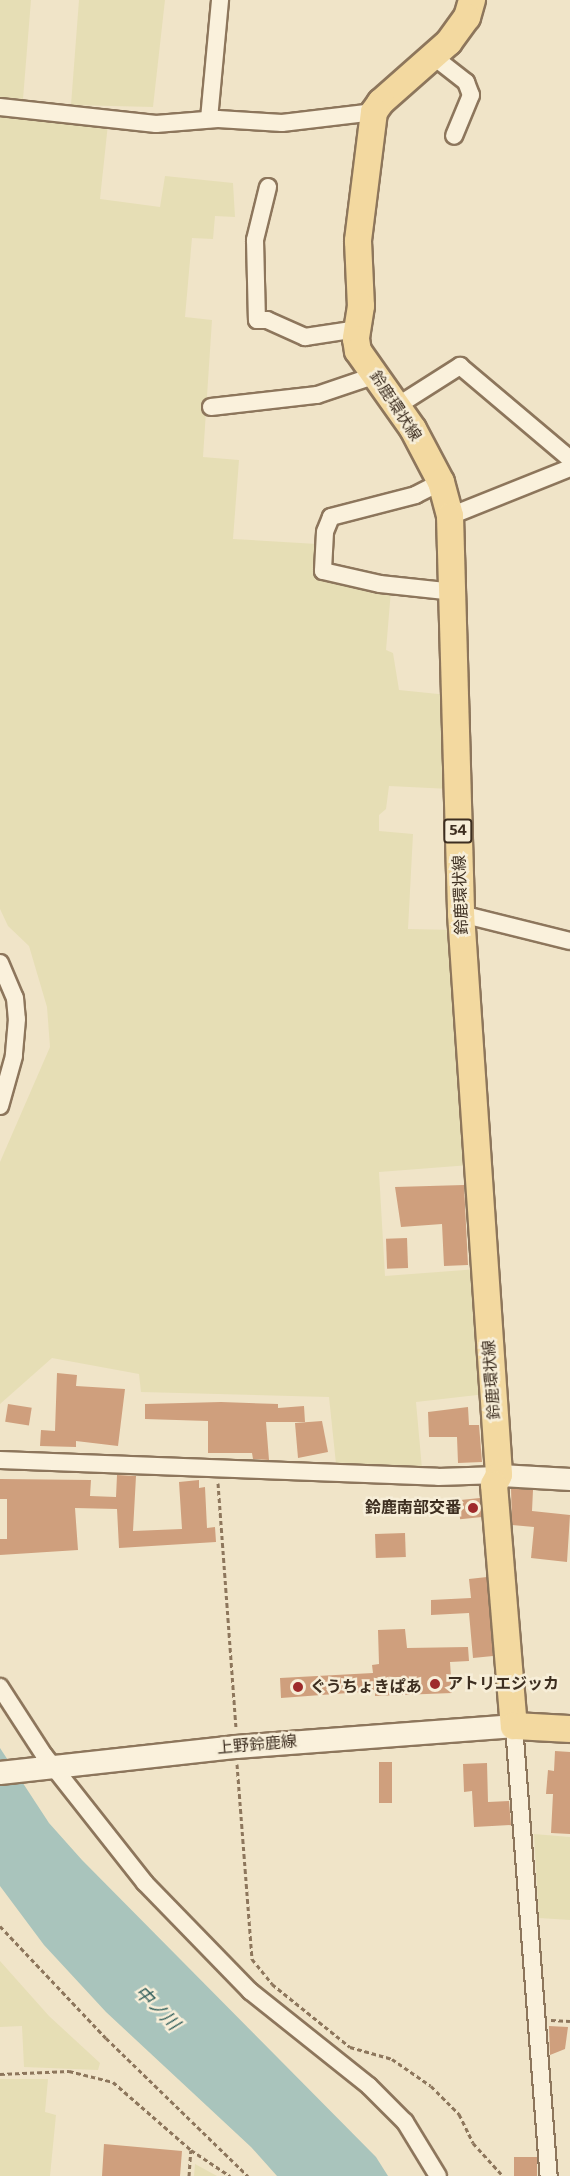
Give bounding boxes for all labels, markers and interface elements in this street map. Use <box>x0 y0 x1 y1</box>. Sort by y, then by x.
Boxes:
street label: 鈴鹿環状線 <box>365 367 425 445</box>
road number: 54 <box>443 819 473 843</box>
street label: 鈴鹿環状線 <box>450 855 472 935</box>
street label: 鈴鹿環状線 <box>480 1339 504 1421</box>
place label: 鈴鹿南部交番 <box>365 1498 461 1518</box>
marker: 鈴鹿南部交番 <box>466 1501 480 1515</box>
place label: アトリエジッカ <box>447 1674 559 1694</box>
place label: ぐうちょきぱあ <box>310 1677 422 1697</box>
marker: アトリエジッカ <box>428 1677 442 1691</box>
marker: ぐうちょきぱあ <box>291 1680 305 1694</box>
street label: 上野鈴鹿線 <box>216 1732 298 1758</box>
water label: 中ノ川 <box>130 1981 184 2035</box>

